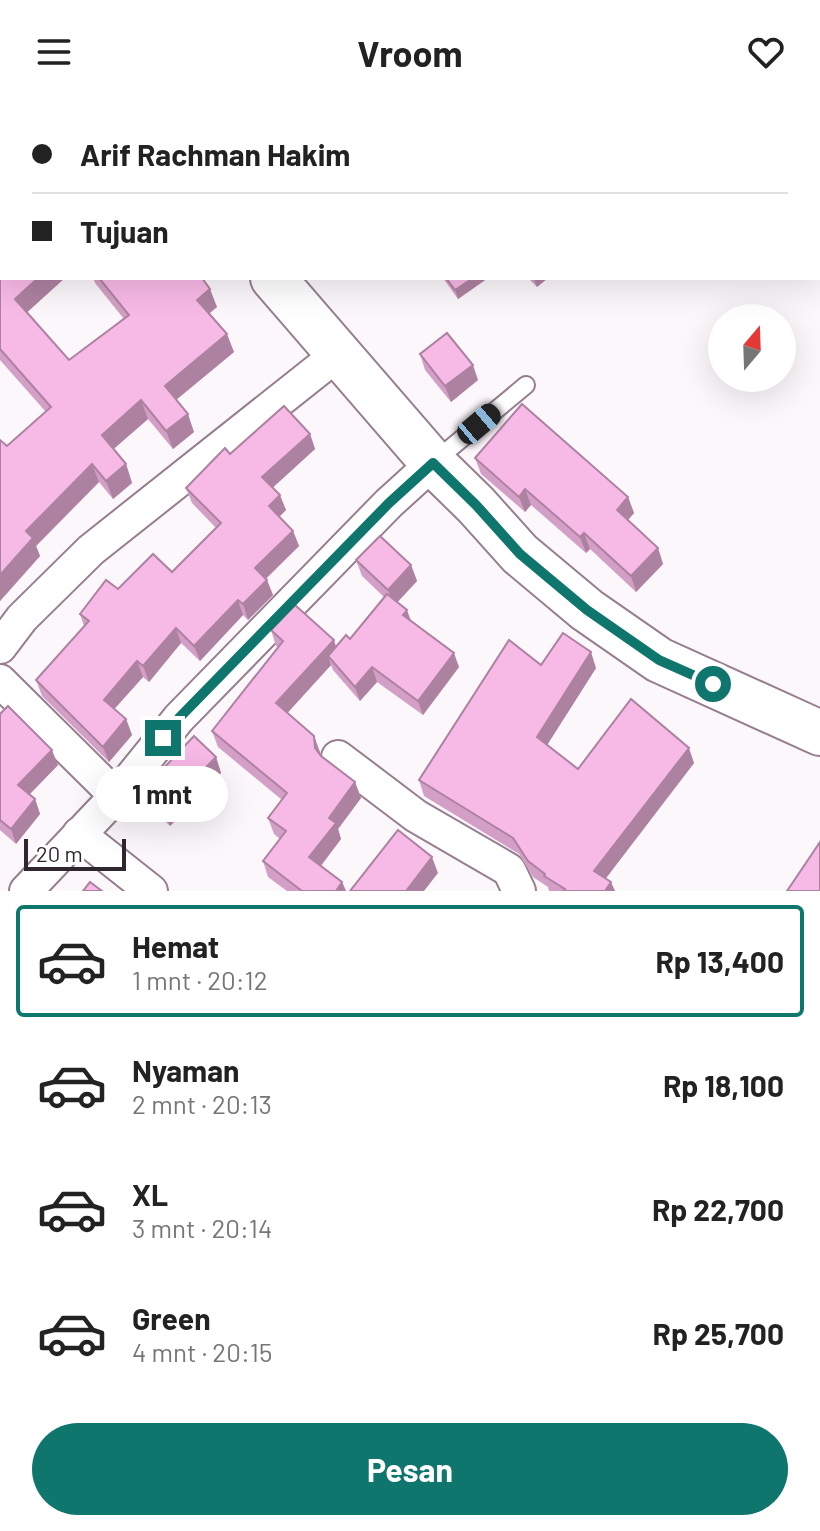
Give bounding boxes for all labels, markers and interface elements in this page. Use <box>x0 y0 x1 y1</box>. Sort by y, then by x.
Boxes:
icon: menu <box>32 30 76 74</box>
icon: heart <box>744 30 788 74</box>
text: Vroom <box>357 31 463 74</box>
text: Arif Rachman Hakim <box>80 136 350 172</box>
text: Tujuan <box>80 213 169 249</box>
north arrow <box>708 304 796 392</box>
map controls <box>708 304 796 392</box>
car <box>453 399 505 449</box>
route start <box>695 666 731 702</box>
route end <box>145 720 181 756</box>
callout: 1 mnt <box>97 766 229 822</box>
text: 1 mnt <box>132 778 192 809</box>
scale bar <box>24 835 126 871</box>
text: 20 m <box>36 840 83 866</box>
icon: car <box>36 925 108 997</box>
text: Hemat <box>132 928 219 964</box>
text: Rp 13,400 <box>655 943 784 979</box>
text: 1 mnt · 20:12 <box>132 964 268 995</box>
icon: car <box>36 1049 108 1121</box>
text: Nyaman <box>132 1052 239 1088</box>
text: Rp 18,100 <box>663 1067 784 1103</box>
text: 2 mnt · 20:13 <box>132 1088 272 1119</box>
icon: car <box>36 1173 108 1245</box>
text: XL <box>132 1176 168 1212</box>
text: Rp 22,700 <box>652 1191 784 1227</box>
text: 3 mnt · 20:14 <box>132 1212 272 1243</box>
icon: car <box>36 1297 108 1369</box>
text: Green <box>132 1300 211 1336</box>
text: Rp 25,700 <box>653 1315 784 1351</box>
text: 4 mnt · 20:15 <box>132 1336 272 1367</box>
button: Pesan <box>32 1423 788 1515</box>

